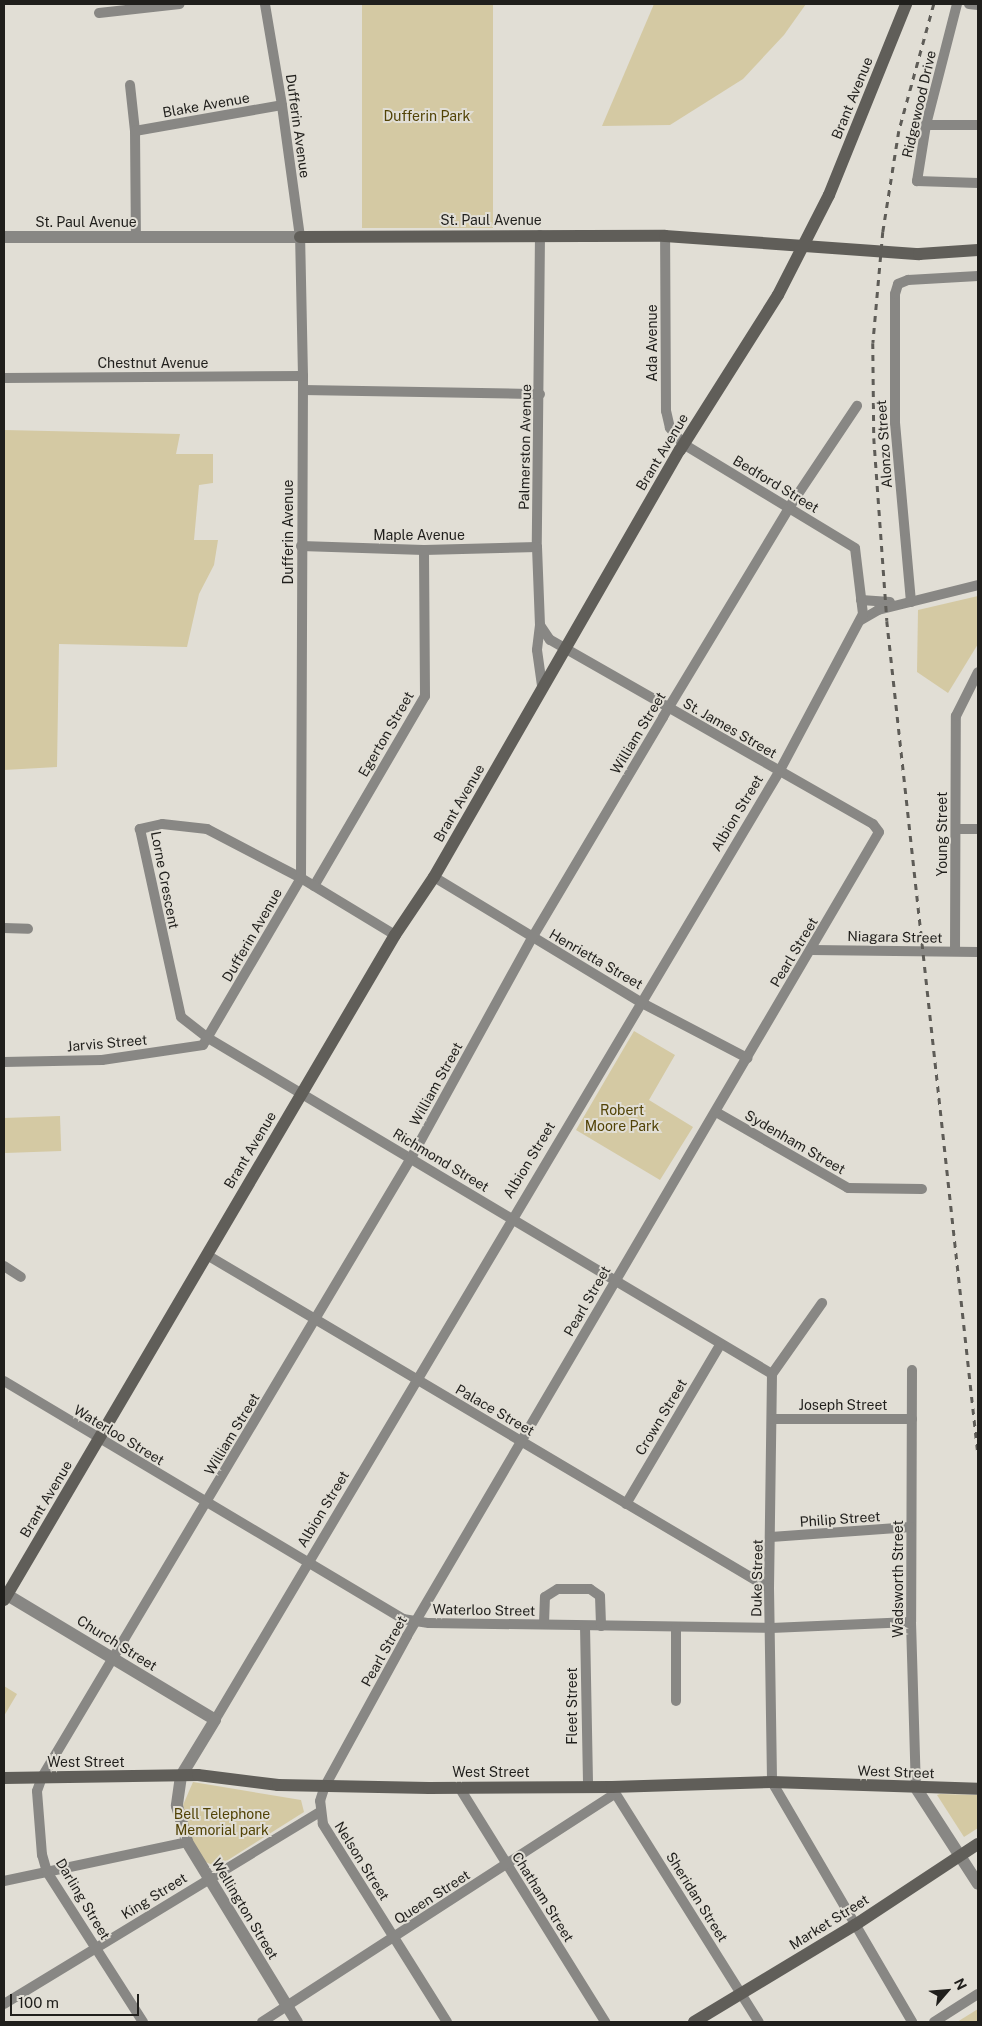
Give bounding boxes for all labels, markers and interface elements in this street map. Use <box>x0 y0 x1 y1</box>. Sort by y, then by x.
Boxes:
street label: Ridgewood Drive <box>899 49 939 159</box>
street label: Brant Avenue <box>828 54 876 142</box>
street label: Dufferin Avenue <box>282 73 314 179</box>
street label: Blake Avenue <box>161 89 251 121</box>
park label: Dufferin Park <box>384 108 470 124</box>
street label: St. Paul Avenue <box>440 212 542 228</box>
street label: St. Paul Avenue <box>35 214 137 230</box>
street label: Ada Avenue <box>644 304 660 382</box>
street label: Chestnut Avenue <box>97 355 209 371</box>
street label: Palmerston Avenue <box>516 384 534 510</box>
street label: Alonzo Street <box>873 399 895 489</box>
street label: Brant Avenue <box>632 410 692 494</box>
street label: Bedford Street <box>730 452 822 516</box>
street label: Dufferin Avenue <box>280 479 296 585</box>
street label: Maple Avenue <box>373 527 465 543</box>
street label: Egerton Street <box>355 688 417 780</box>
street label: William Street <box>607 689 669 777</box>
street label: St. James Street <box>680 694 780 762</box>
street label: Brant Avenue <box>430 761 488 845</box>
street label: Albion Street <box>708 772 766 854</box>
street label: Young Street <box>934 792 950 876</box>
street label: Lorne Crescent <box>147 830 183 930</box>
street label: Dufferin Avenue <box>218 885 286 985</box>
street label: Pearl Street <box>767 914 821 990</box>
street label: Henrietta Street <box>546 925 646 993</box>
street label: Niagara Street <box>847 928 943 946</box>
street label: Jarvis Street <box>66 1031 148 1055</box>
street label: William Street <box>406 1039 466 1129</box>
park label: Robert Moore Park <box>585 1102 659 1134</box>
street label: Sydenham Street <box>742 1106 848 1178</box>
street label: Brant Avenue <box>220 1108 280 1192</box>
street label: Albion Street <box>500 1119 558 1201</box>
street label: Richmond Street <box>390 1125 492 1195</box>
street label: Pearl Street <box>560 1263 614 1339</box>
street label: Crown Street <box>632 1376 690 1458</box>
street label: Palace Street <box>453 1381 537 1439</box>
street label: William Street <box>201 1390 263 1478</box>
street label: Joseph Street <box>798 1397 888 1413</box>
street label: Waterloo Street <box>71 1401 167 1469</box>
street label: Brant Avenue <box>16 1457 76 1541</box>
street label: Albion Street <box>294 1468 352 1550</box>
street label: Philip Street <box>799 1508 881 1530</box>
street label: Wadsworth Street <box>890 1520 906 1638</box>
street label: Duke Street <box>748 1539 766 1617</box>
street label: Waterloo Street <box>432 1601 536 1619</box>
street label: Church Street <box>74 1612 160 1674</box>
street label: Pearl Street <box>358 1613 410 1689</box>
street label: Fleet Street <box>564 1667 580 1745</box>
street label: West Street <box>47 1754 125 1770</box>
street label: West Street <box>857 1762 935 1782</box>
street label: West Street <box>452 1764 530 1780</box>
park label: Bell Telephone Memorial park <box>174 1806 270 1838</box>
street label: Nelson Street <box>331 1818 393 1904</box>
street label: Chatham Street <box>509 1849 577 1945</box>
street label: Sheridan Street <box>663 1849 731 1945</box>
street label: Darling Street <box>52 1855 114 1943</box>
street label: Wellington Street <box>208 1855 282 1963</box>
street label: Queen Street <box>391 1866 473 1928</box>
street label: King Street <box>118 1869 190 1923</box>
street label: Market Street <box>786 1891 872 1953</box>
north arrow <box>922 1966 972 2016</box>
text: N <box>951 1976 970 1993</box>
scale bar <box>12 1984 141 2016</box>
text: 100 m <box>18 1994 59 2011</box>

